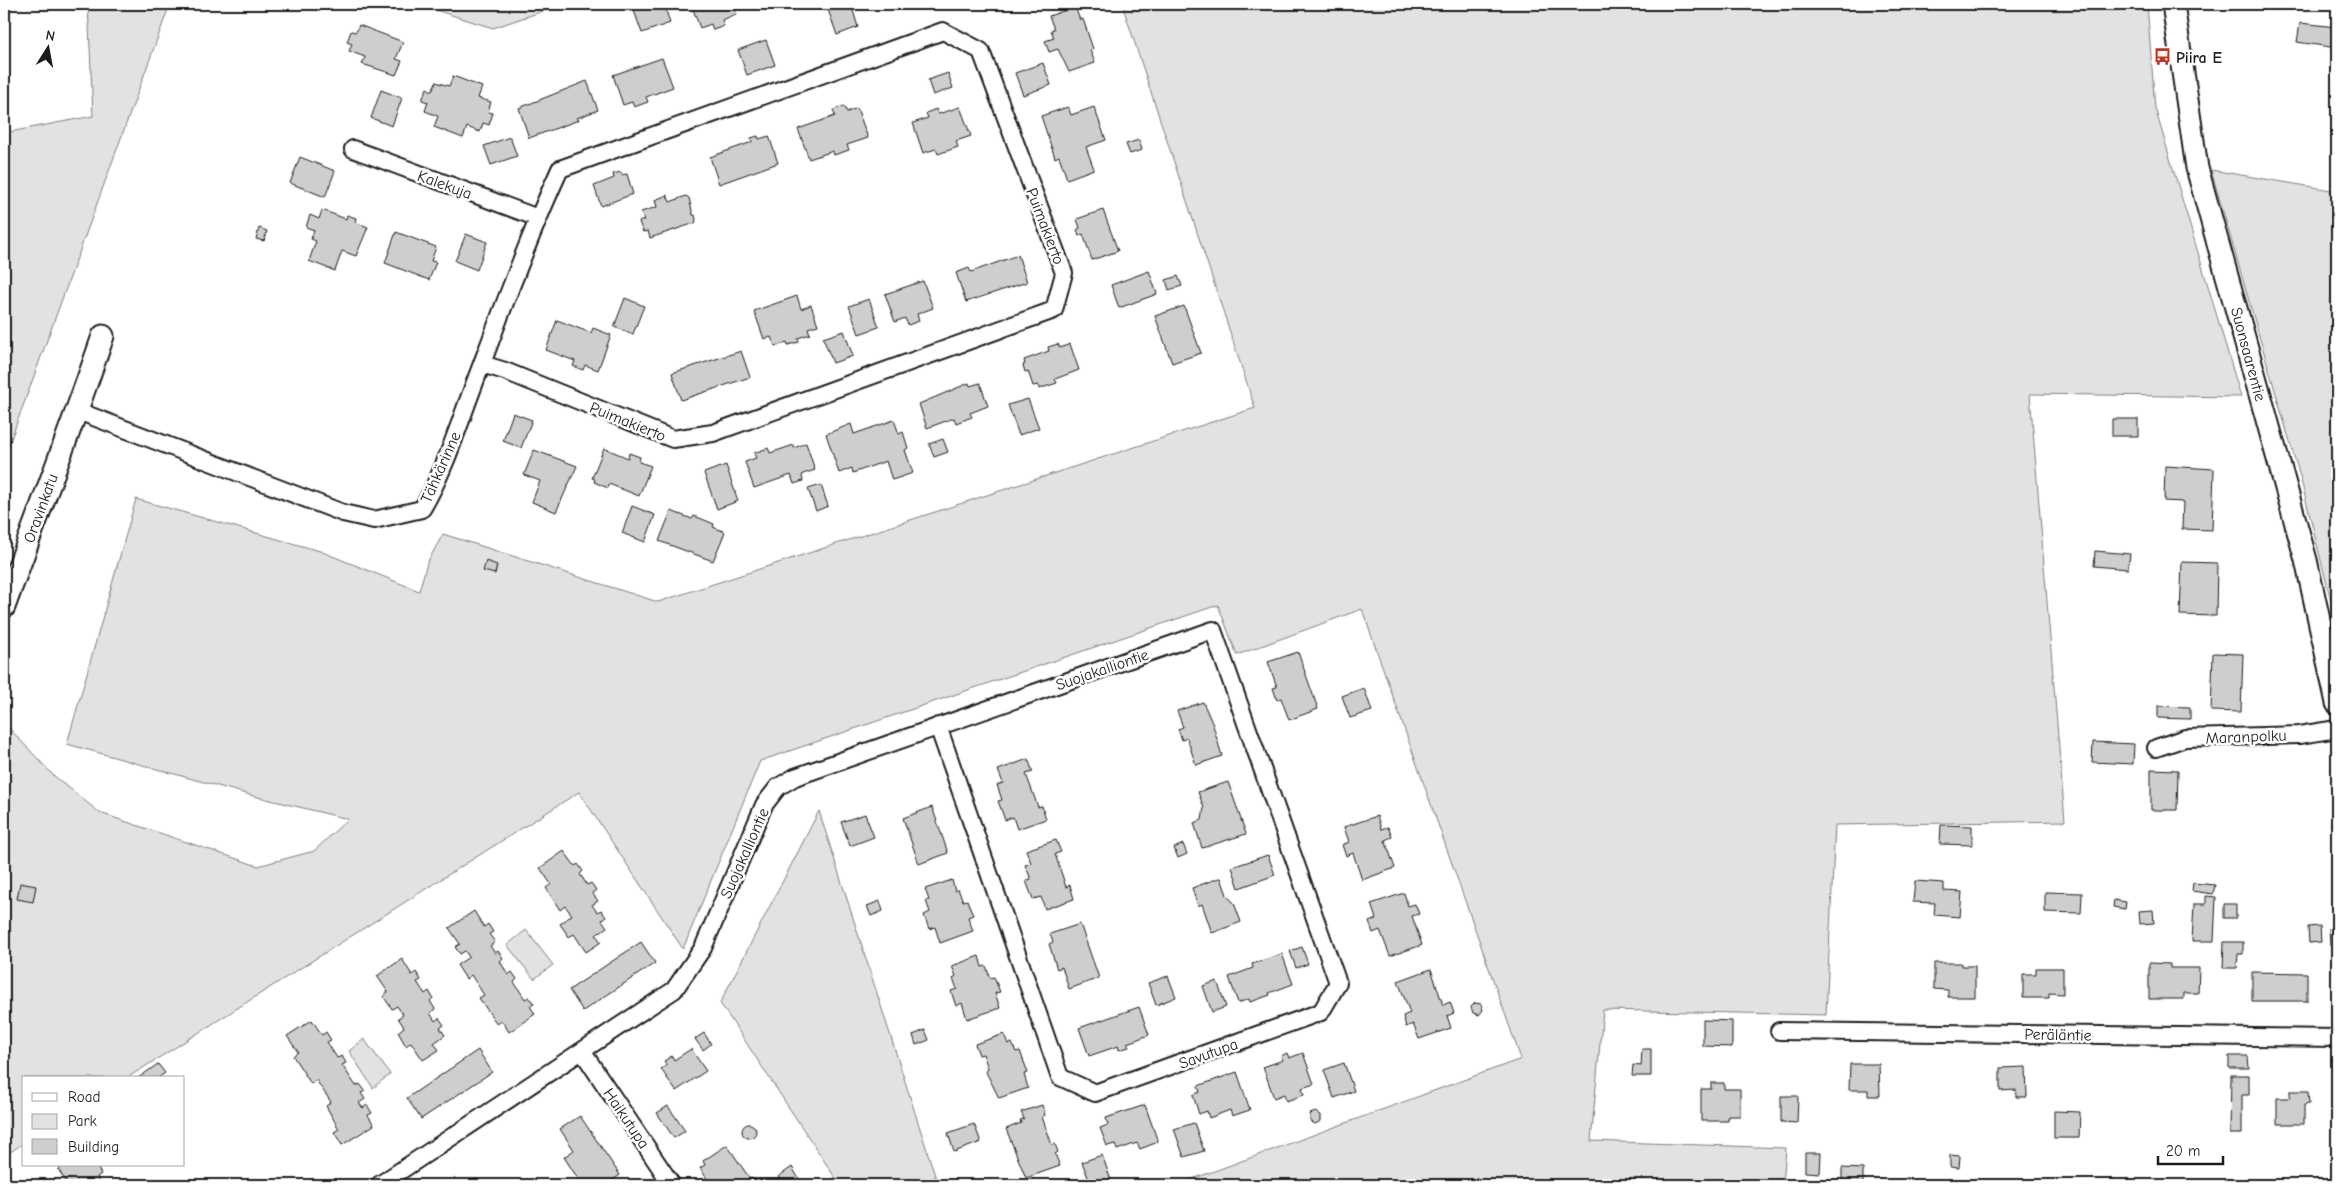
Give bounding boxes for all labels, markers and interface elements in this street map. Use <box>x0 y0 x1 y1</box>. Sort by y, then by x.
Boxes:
north arrow <box>22 22 72 72</box>
text: N <box>44 27 56 45</box>
bus stop icon: Piira E <box>2152 47 2172 67</box>
place label: Piira E <box>2176 49 2222 67</box>
street label: Kalekuja <box>415 167 474 203</box>
street label: Puimakierto <box>1022 186 1068 267</box>
street label: Suonsaarentie <box>2227 305 2269 403</box>
street label: Puimakierto <box>587 398 668 445</box>
street label: Tähkärinne <box>417 429 465 506</box>
street label: Oravinkatu <box>20 471 62 545</box>
street label: Suojakalliontie <box>1053 646 1151 694</box>
street label: Maranpolku <box>2205 727 2287 747</box>
street label: Suojakalliontie <box>717 805 773 901</box>
street label: Peräläntie <box>2024 1025 2092 1045</box>
street label: Savutupa <box>1176 1035 1240 1073</box>
legend <box>22 1076 185 1166</box>
street label: Haikutupa <box>599 1085 653 1152</box>
text: Road <box>68 1088 100 1106</box>
text: Park <box>68 1112 97 1130</box>
scale bar <box>2158 1134 2224 1166</box>
text: Building <box>68 1138 119 1156</box>
text: 20 m <box>2166 1142 2200 1160</box>

